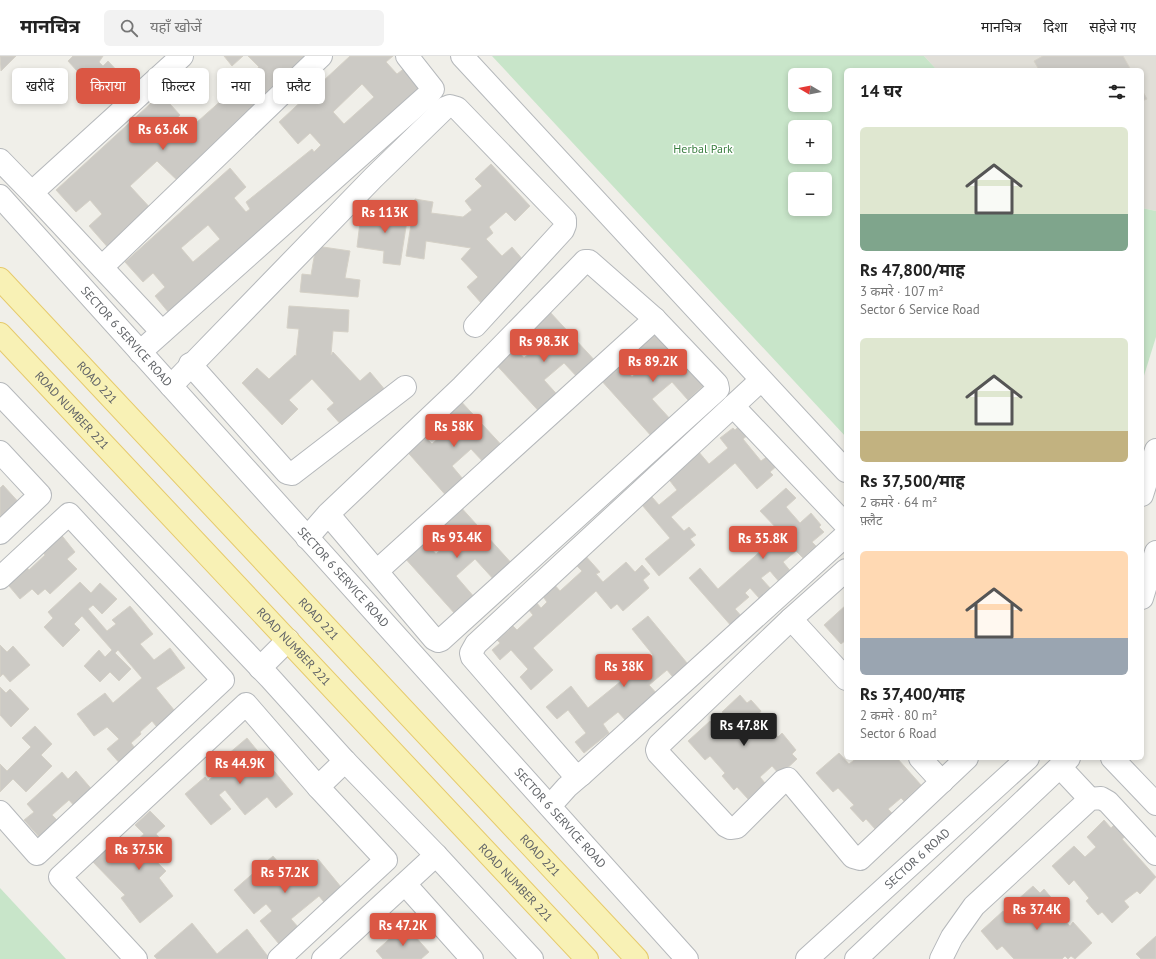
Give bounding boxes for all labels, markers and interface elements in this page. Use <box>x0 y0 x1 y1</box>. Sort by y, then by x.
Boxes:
search box <box>104 10 384 46</box>
text: मानचित्र <box>20 14 80 38</box>
icon: search <box>118 17 140 39</box>
text: यहाँ खोजें <box>150 17 202 36</box>
text: मानचित्र <box>981 18 1021 36</box>
text: दिशा <box>1043 18 1067 36</box>
text: सहेजे गए <box>1089 18 1136 36</box>
chip: खरीदें <box>12 68 68 104</box>
chip: किराया <box>76 68 140 104</box>
chip: फ़िल्टर <box>148 68 209 104</box>
chip: नया <box>217 68 265 104</box>
chip: फ़्लैट <box>273 68 325 104</box>
north arrow <box>788 68 832 112</box>
map controls <box>788 68 832 216</box>
text: 14 घर <box>860 80 902 102</box>
icon: filters <box>1106 81 1128 103</box>
pin: Rs 63.6K <box>122 117 204 151</box>
button: + <box>788 120 832 164</box>
text: Rs 63.6K <box>138 121 188 138</box>
park label: Herbal Park <box>673 141 733 156</box>
icon: home <box>958 153 1030 225</box>
button: − <box>788 172 832 216</box>
pin: Rs 113K <box>348 200 422 234</box>
text: Rs 113K <box>362 204 408 221</box>
text: Rs 47,800/माह <box>860 259 965 281</box>
street label: SECTOR 6 SERVICE ROAD <box>78 283 176 389</box>
text: 3 कमरे · 107 m² <box>860 283 944 300</box>
text: Sector 6 Service Road <box>860 301 980 318</box>
pin: Rs 98.3K <box>503 329 585 363</box>
text: Rs 98.3K <box>519 333 569 350</box>
pin: Rs 89.2K <box>612 349 694 383</box>
text: Rs 89.2K <box>628 353 678 370</box>
street label: ROAD 221 <box>74 358 121 407</box>
icon: home <box>958 364 1030 436</box>
street label: ROAD NUMBER 221 <box>32 368 112 452</box>
pin: Rs 58K <box>421 414 487 448</box>
text: Rs 58K <box>434 418 474 435</box>
text: Rs 37,500/माह <box>860 470 965 492</box>
text: 2 कमरे · 64 m² <box>860 494 937 511</box>
text: फ़्लैट <box>860 512 883 529</box>
street label: SECTOR 6 SERVICE ROAD <box>295 524 393 630</box>
pin: Rs 93.4K <box>416 525 498 559</box>
pin: Rs 35.8K <box>722 526 804 560</box>
text: Rs 93.4K <box>432 529 482 546</box>
text: Rs 35.8K <box>738 530 788 547</box>
icon: home <box>958 577 1030 649</box>
street label: ROAD 221 <box>296 595 342 643</box>
street label: ROAD NUMBER 221 <box>254 604 334 688</box>
pin: Rs 38K <box>591 654 657 688</box>
text: Rs 38K <box>604 658 644 675</box>
text: Rs 37,400/माह <box>860 683 965 705</box>
text: 2 कमरे · 80 m² <box>860 707 937 724</box>
pin: Rs 47.8K <box>703 713 785 747</box>
text: Rs 47.8K <box>720 717 768 734</box>
text: Sector 6 Road <box>860 725 936 742</box>
pin: Rs 44.9K <box>199 751 281 785</box>
text: Rs 44.9K <box>215 755 265 772</box>
street label: SECTOR 6 SERVICE ROAD <box>512 765 609 871</box>
street label: SECTOR 6 ROAD <box>881 825 953 892</box>
street label: ROAD 221 <box>517 831 564 879</box>
pin: Rs 37.5K <box>98 837 180 871</box>
street label: ROAD NUMBER 221 <box>476 840 556 925</box>
text: Rs 37.5K <box>115 841 163 858</box>
pin: Rs 57.2K <box>244 860 326 894</box>
text: Rs 57.2K <box>261 864 309 881</box>
pin: Rs 37.4K <box>996 897 1078 931</box>
text: Rs 37.4K <box>1013 901 1061 918</box>
pin: Rs 47.2K <box>362 913 444 947</box>
text: Rs 47.2K <box>379 917 427 934</box>

